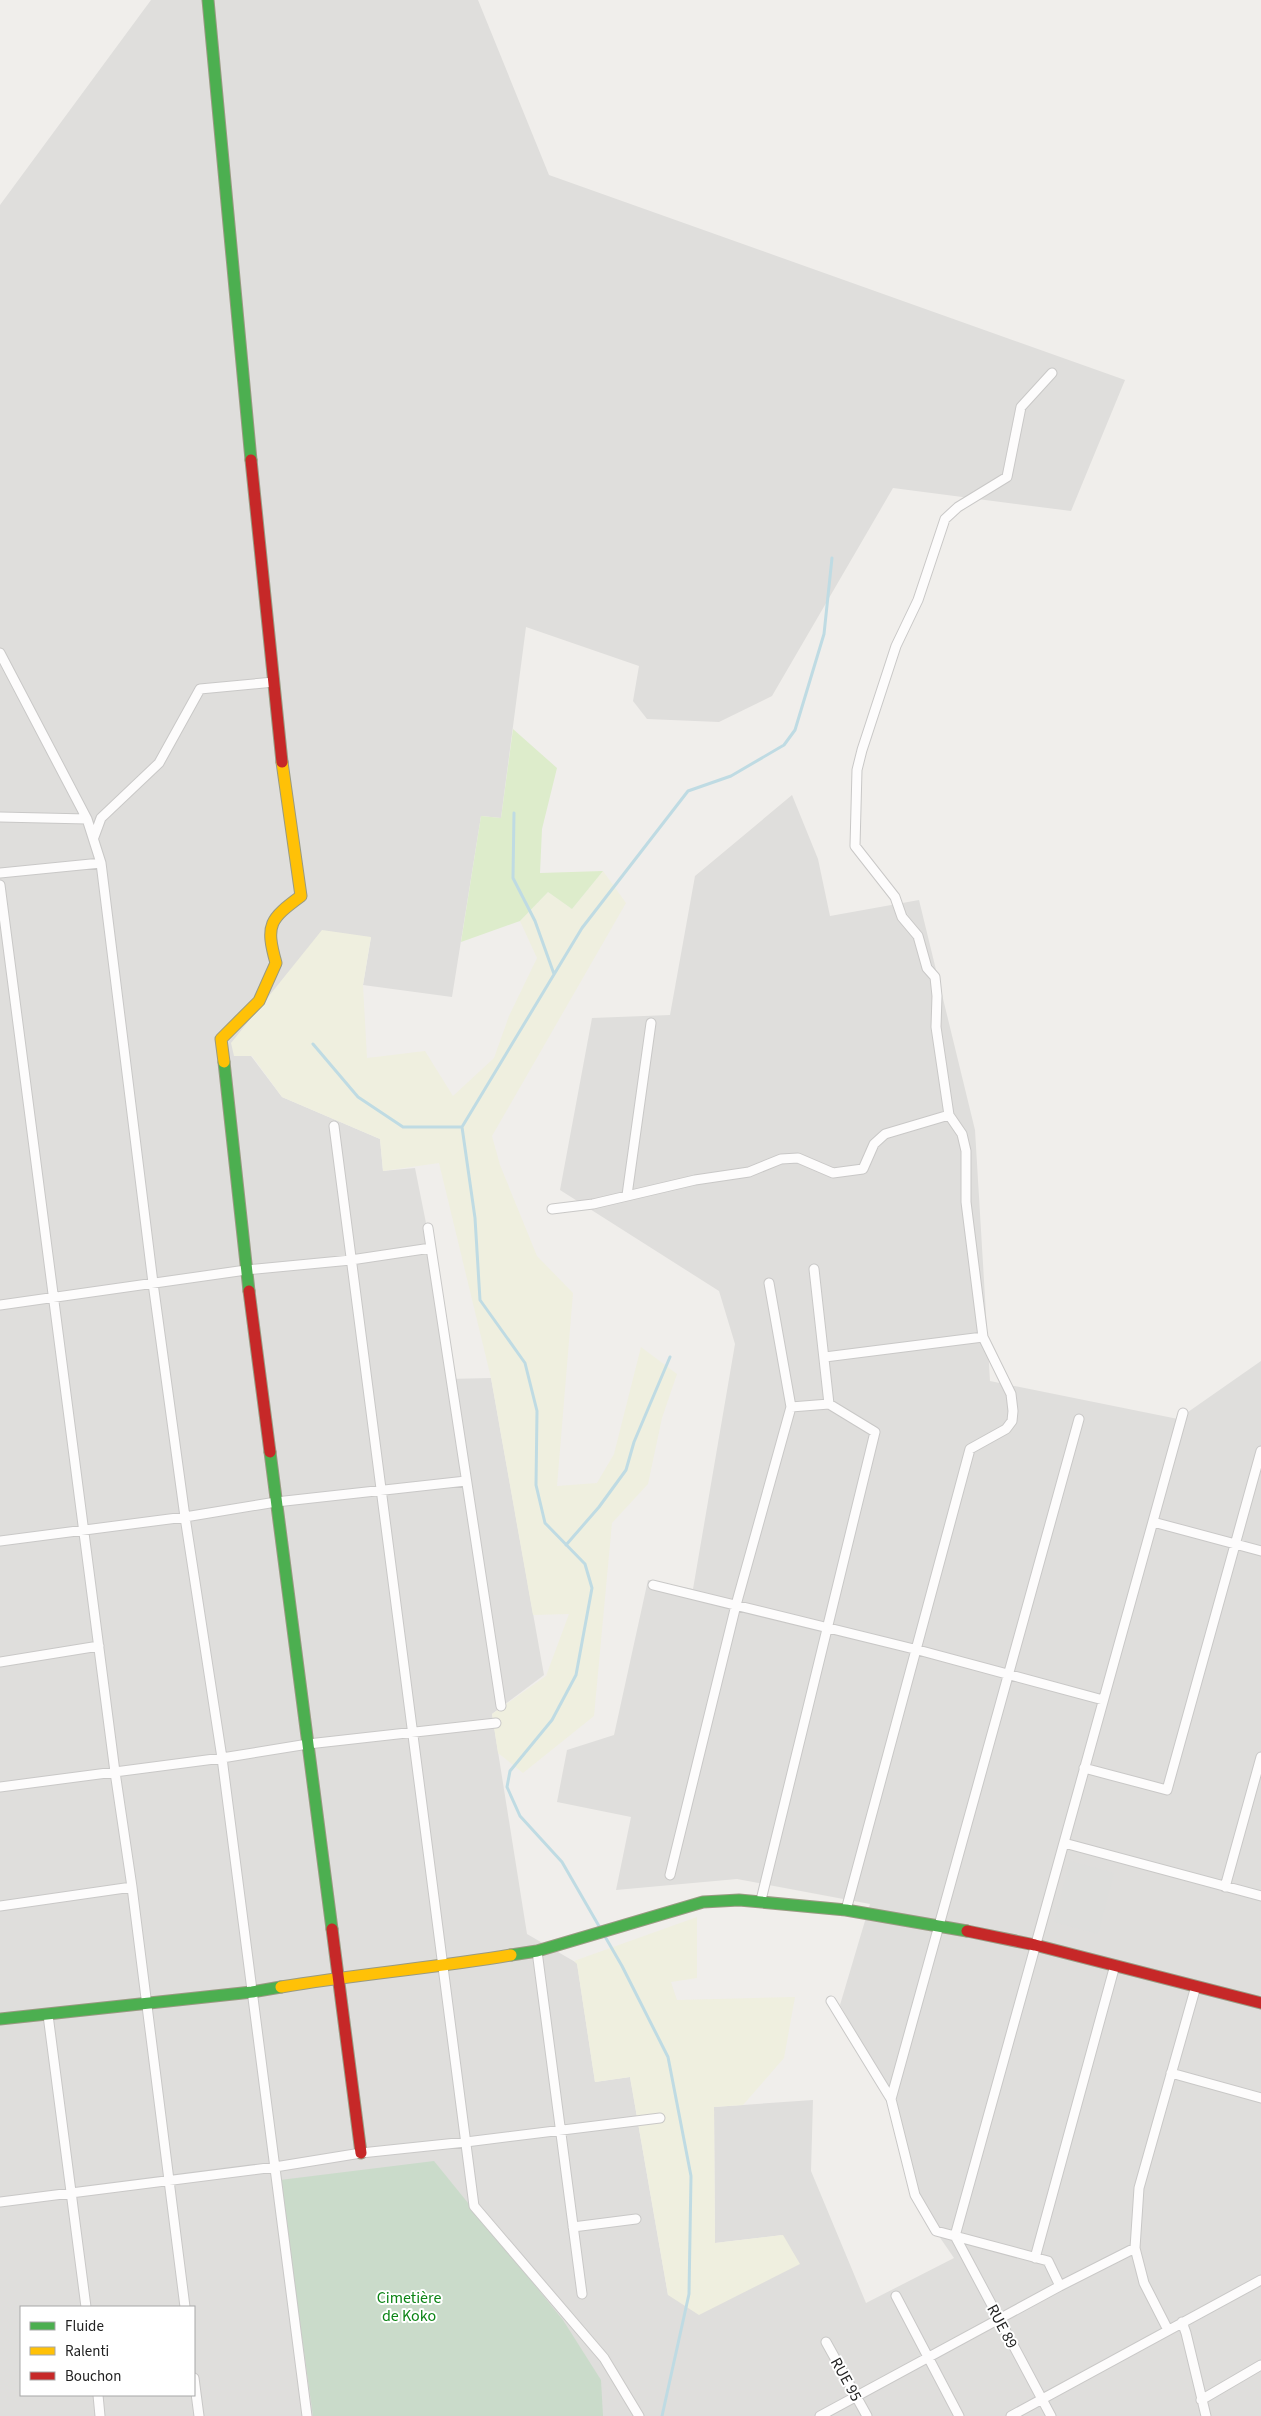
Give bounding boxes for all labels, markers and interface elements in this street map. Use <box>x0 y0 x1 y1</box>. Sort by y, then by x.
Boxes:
park label: Cimetière de Koko <box>377 2287 441 2327</box>
street label: RUE 89 <box>981 2301 1023 2352</box>
legend <box>20 2306 195 2396</box>
text: Fluide <box>65 2316 104 2337</box>
text: Ralenti <box>65 2341 109 2362</box>
street label: RUE 95 <box>825 2354 867 2405</box>
text: Bouchon <box>65 2366 121 2387</box>

